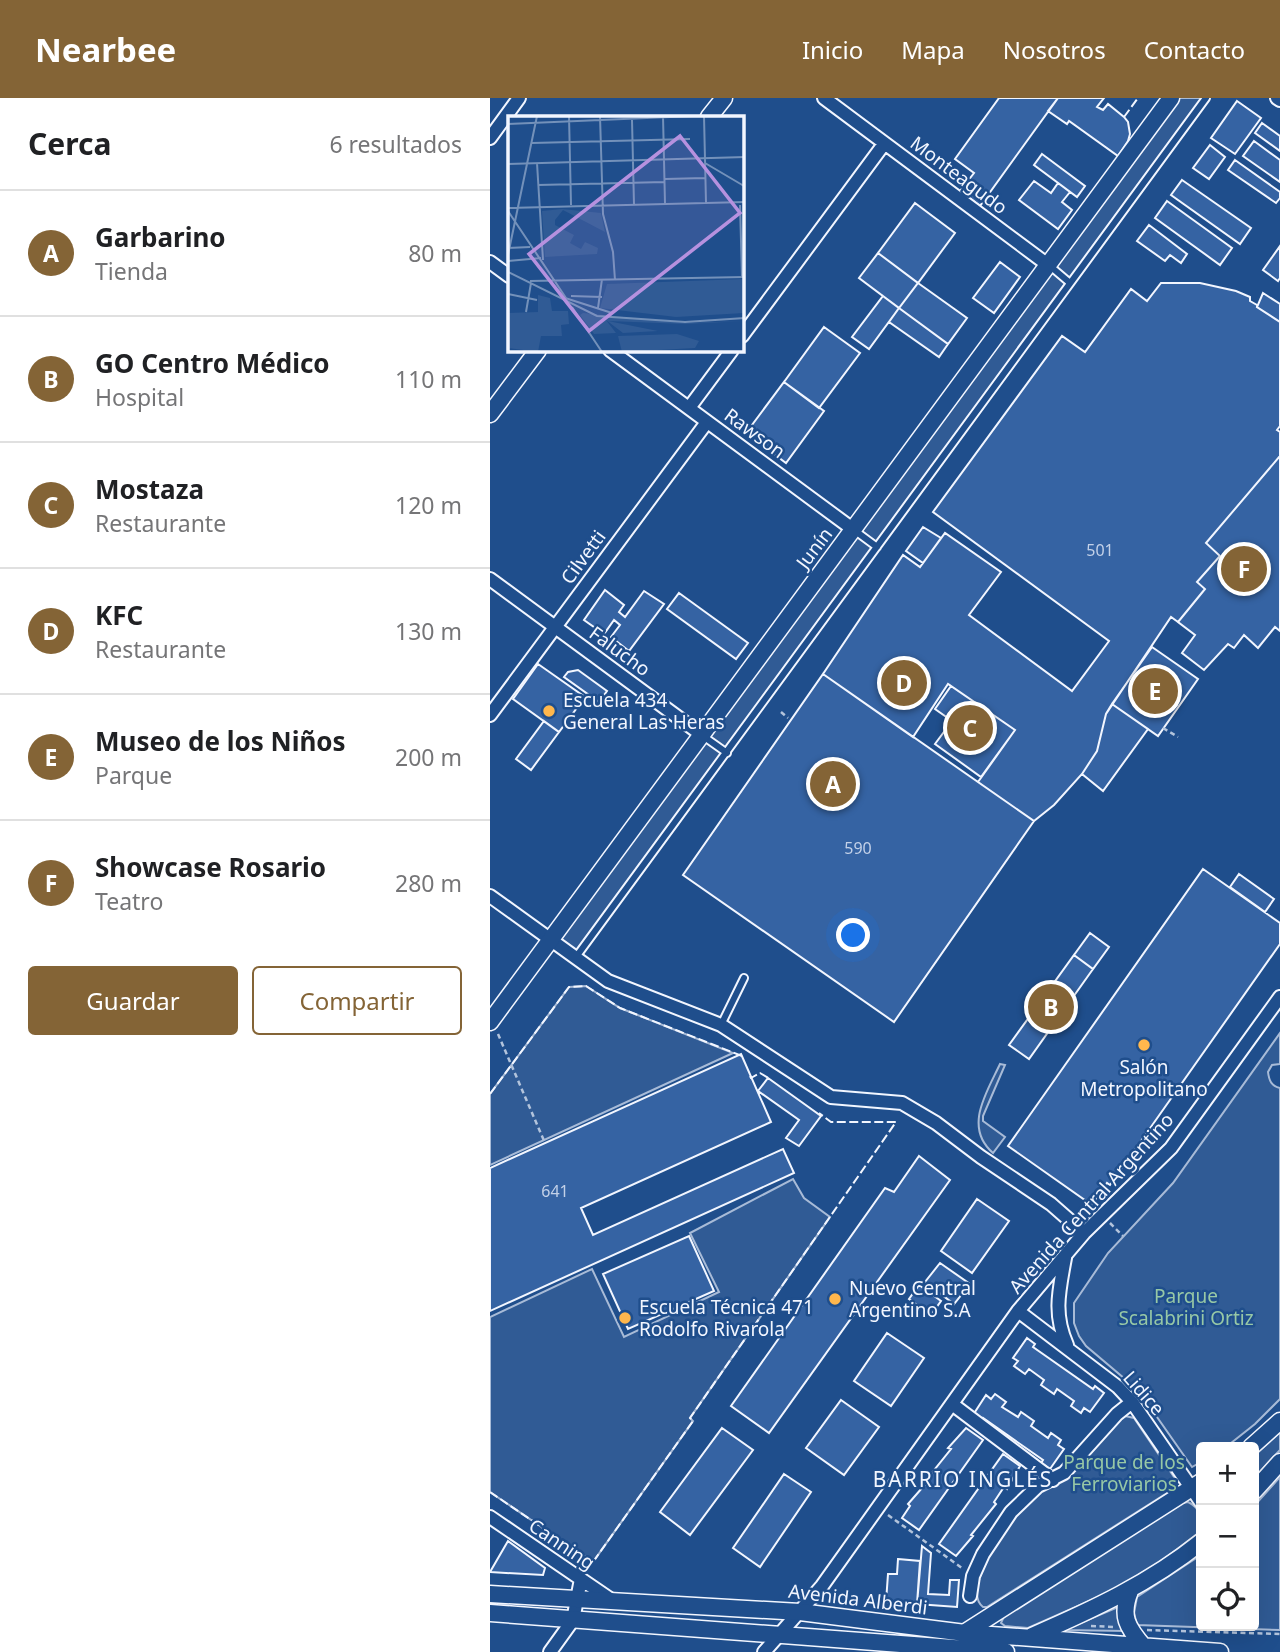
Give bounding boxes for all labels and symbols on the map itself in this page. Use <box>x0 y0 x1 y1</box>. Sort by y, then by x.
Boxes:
inset map <box>508 116 744 352</box>
street label: Monteagudo <box>905 130 1013 220</box>
street label: Rawson <box>719 402 791 464</box>
street label: Junín <box>789 522 838 576</box>
street label: Cilvetti <box>555 525 611 589</box>
house number: 501 <box>1086 539 1114 561</box>
pin: F <box>1221 543 1267 595</box>
street label: Falucho <box>584 620 656 682</box>
pin: D <box>881 657 927 709</box>
pin: E <box>1132 665 1178 717</box>
place label: Escuela 434 General Las Heras <box>563 687 725 735</box>
pin: C <box>947 702 993 754</box>
marker: Escuela 434 General Las Heras <box>541 703 557 719</box>
pin: A <box>810 758 856 810</box>
house number: 590 <box>844 837 872 859</box>
your location <box>836 918 870 952</box>
pin: B <box>1028 981 1074 1033</box>
marker: Salón Metropolitano <box>1136 1037 1152 1053</box>
place label: Salón Metropolitano <box>1080 1054 1208 1102</box>
street label: Avenida Central Argentino <box>1003 1107 1179 1299</box>
house number: 641 <box>541 1180 569 1202</box>
place label: Nuevo Central Argentino S.A <box>849 1275 976 1323</box>
park label: Parque Scalabrini Ortiz <box>1118 1283 1254 1331</box>
marker: Nuevo Central Argentino S.A <box>827 1291 843 1307</box>
place label: Escuela Técnica 471 Rodolfo Rivarola <box>639 1294 814 1342</box>
marker: Escuela Técnica 471 Rodolfo Rivarola <box>617 1310 633 1326</box>
street label: Lidice <box>1117 1365 1171 1421</box>
park label: Parque de los Ferroviarios <box>1063 1449 1185 1497</box>
district label: BARRIO INGLÉS <box>873 1465 1053 1493</box>
street label: Canning <box>524 1512 600 1576</box>
street label: Avenida Alberdi <box>787 1578 929 1620</box>

